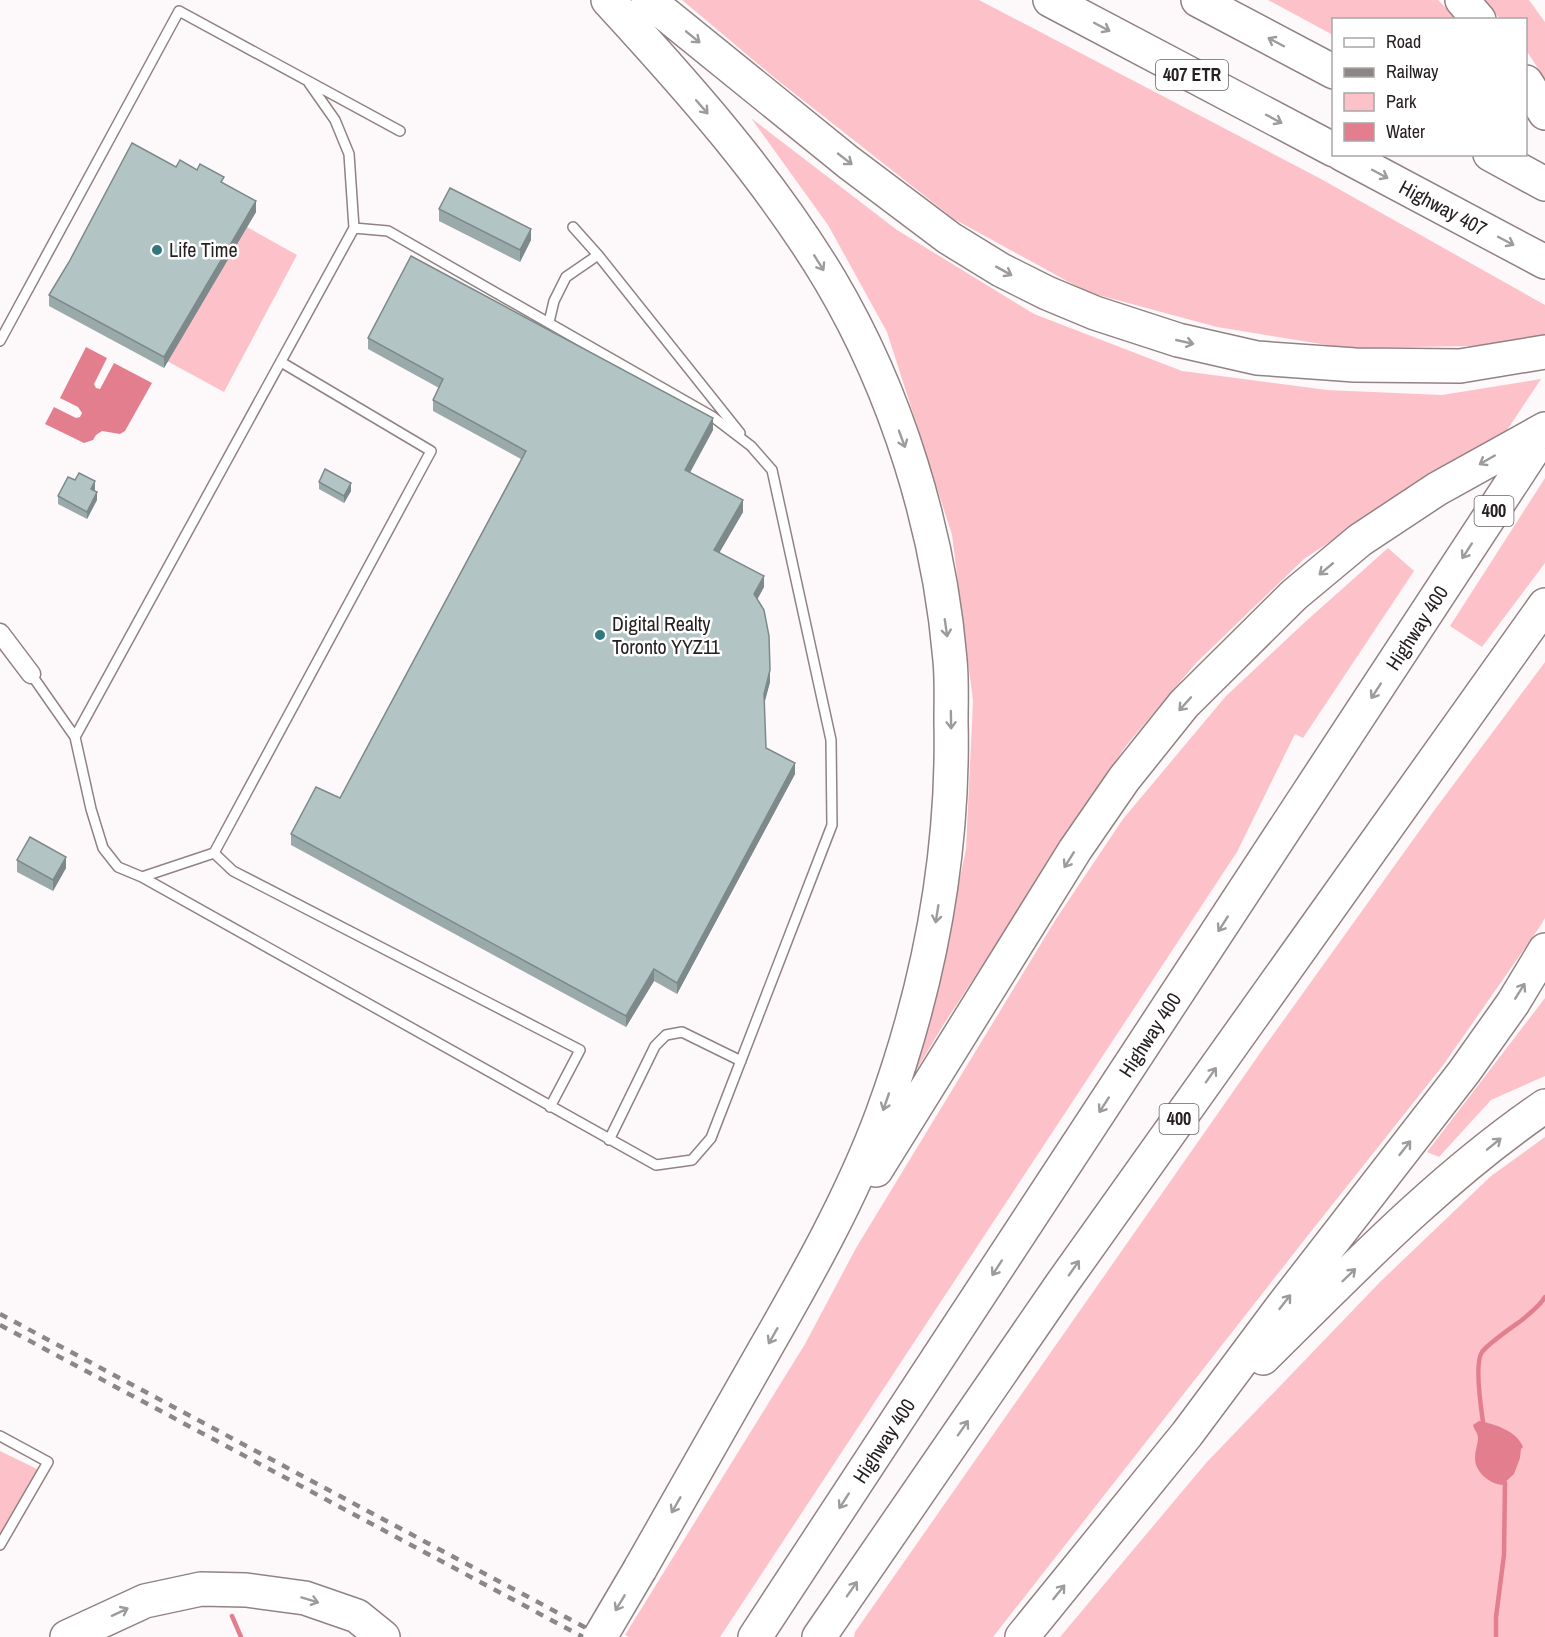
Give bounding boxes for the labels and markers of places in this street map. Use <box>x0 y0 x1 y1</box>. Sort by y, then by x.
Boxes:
place label: Life Time <box>169 236 238 263</box>
marker: Life Time <box>150 243 164 257</box>
place label: Digital Realty Toronto YYZ11 <box>612 610 720 660</box>
marker: Digital Realty Toronto YYZ11 <box>593 628 607 642</box>

